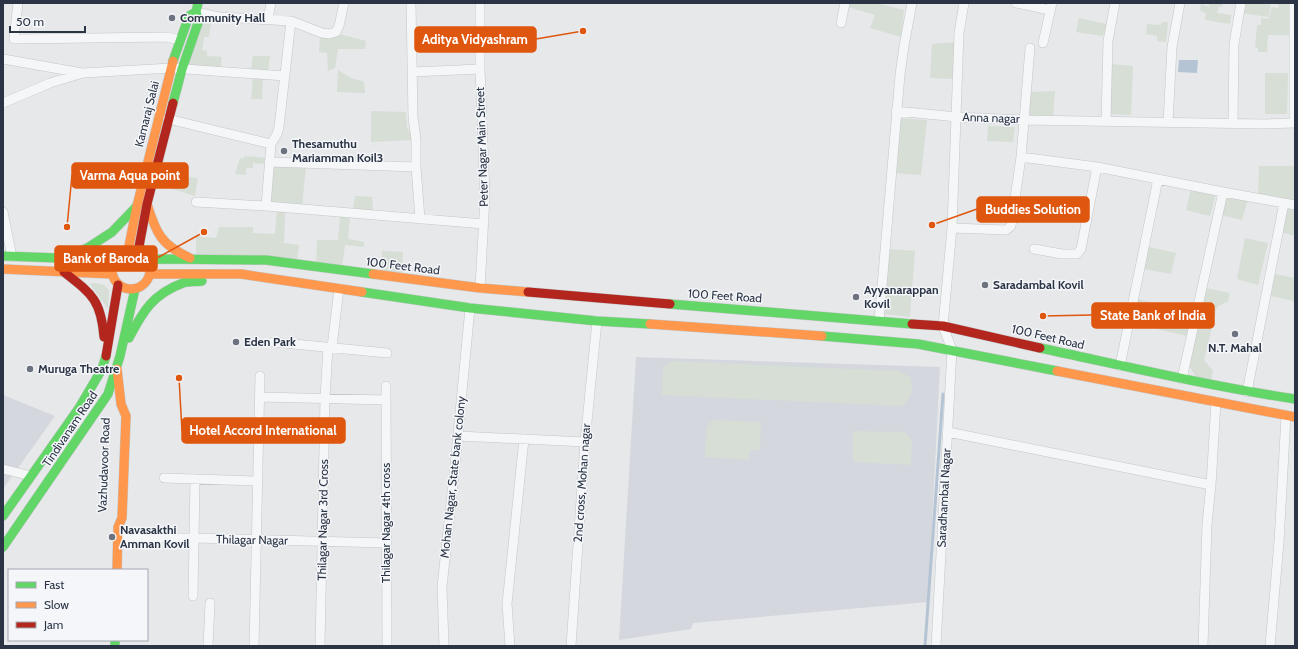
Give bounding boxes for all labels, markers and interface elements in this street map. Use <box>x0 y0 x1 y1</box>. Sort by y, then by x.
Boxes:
scale bar <box>10 8 85 34</box>
place label: Community Hall <box>180 10 265 25</box>
marker: Community Hall <box>167 13 177 23</box>
text: 50 m <box>16 14 44 29</box>
callout: Aditya Vidyashram <box>415 27 536 52</box>
text: Aditya Vidyashram <box>422 31 528 47</box>
street label: Kamaraj Salai <box>131 79 162 148</box>
street label: Peter Nagar Main Street <box>472 87 491 207</box>
street label: Anna nagar <box>962 109 1020 126</box>
place label: Thesamuthu Mariamman Koil3 <box>292 136 383 165</box>
marker: Thesamuthu Mariamman Koil3 <box>279 146 289 156</box>
callout: Varma Aqua point <box>72 163 188 188</box>
text: Varma Aqua point <box>80 167 181 183</box>
callout: Buddies Solution <box>977 197 1089 222</box>
text: Buddies Solution <box>985 201 1081 217</box>
callout: Bank of Baroda <box>55 246 157 271</box>
text: Bank of Baroda <box>63 250 149 266</box>
street label: 100 Feet Road <box>365 254 441 277</box>
place label: Saradambal Kovil <box>993 277 1084 292</box>
marker: Saradambal Kovil <box>980 280 990 290</box>
place label: Ayyanarappan Kovil <box>864 282 939 311</box>
street label: 100 Feet Road <box>688 285 763 306</box>
marker: Ayyanarappan Kovil <box>851 292 861 302</box>
callout: State Bank of India <box>1092 303 1214 328</box>
text: State Bank of India <box>1100 307 1206 323</box>
street label: 100 Feet Road <box>1010 321 1086 352</box>
marker: N.T. Mahal <box>1230 329 1240 339</box>
place label: Eden Park <box>244 334 296 349</box>
marker: Eden Park <box>231 337 241 347</box>
place label: N.T. Mahal <box>1208 340 1262 355</box>
place label: Muruga Theatre <box>38 361 119 376</box>
marker: Muruga Theatre <box>25 364 35 374</box>
street label: Tindivanam Road <box>39 388 100 469</box>
street label: Mohan Nagar, State bank colony <box>437 395 468 559</box>
street label: Vazhudavoor Road <box>94 417 113 513</box>
callout: Hotel Accord International <box>182 418 345 443</box>
text: Hotel Accord International <box>189 422 337 438</box>
street label: 2nd cross, Mohan nagar <box>570 423 593 543</box>
street label: Saradhambal Nagar <box>933 448 954 548</box>
street label: Thilagar Nagar 3rd Cross <box>314 459 331 581</box>
street label: Thilagar Nagar 4th cross <box>378 463 393 583</box>
place label: Navasakthi Amman Kovil <box>120 522 189 551</box>
street label: Thilagar Nagar <box>216 531 288 548</box>
marker: Navasakthi Amman Kovil <box>107 532 117 542</box>
legend <box>8 569 148 641</box>
text: Fast <box>44 577 64 592</box>
text: Slow <box>44 597 69 612</box>
text: Jam <box>43 617 63 632</box>

